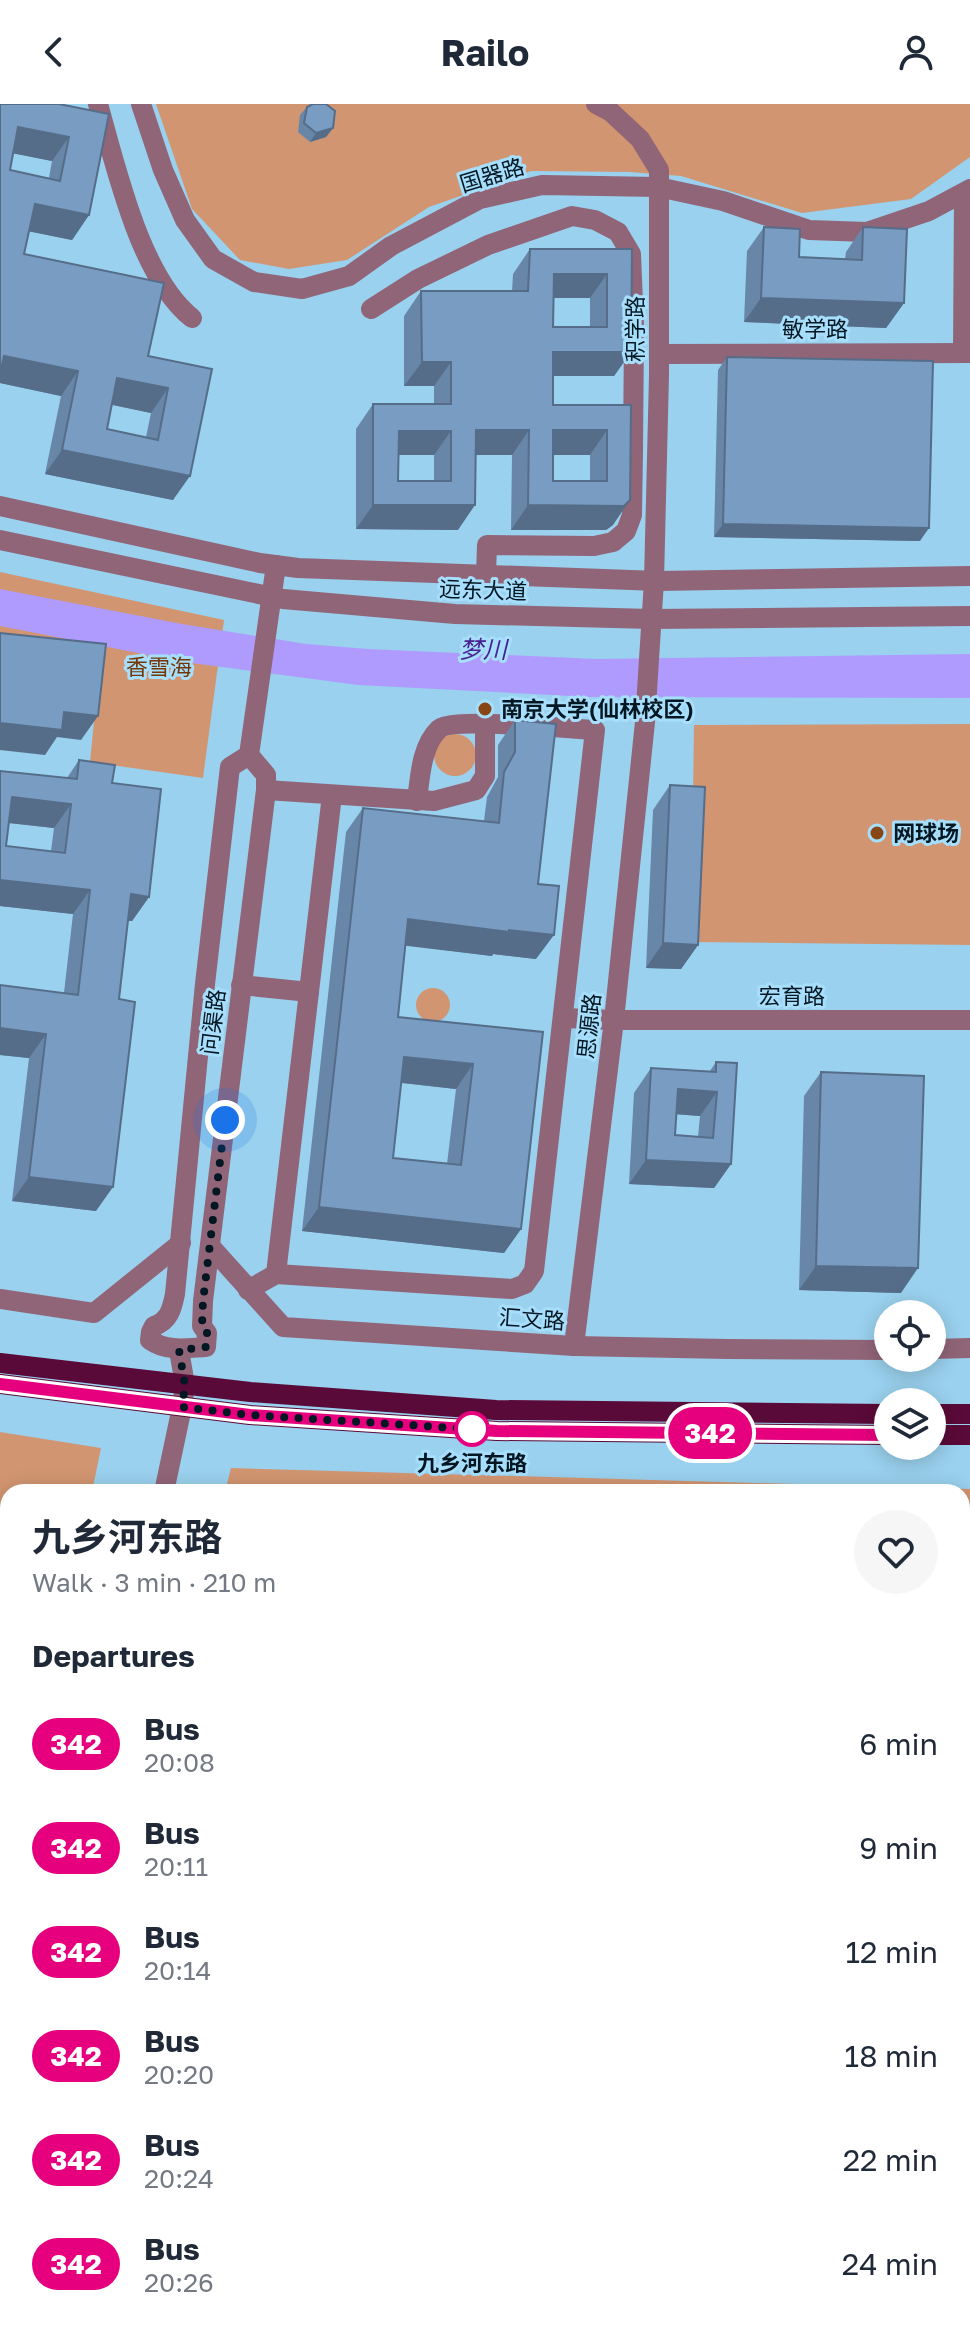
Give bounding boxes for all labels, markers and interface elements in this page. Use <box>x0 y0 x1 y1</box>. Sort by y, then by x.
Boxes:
icon: back <box>32 30 76 74</box>
icon: person <box>894 30 938 74</box>
text: Railo <box>441 31 529 74</box>
street label: 国器路 <box>456 152 527 197</box>
street label: 积学路 <box>621 296 648 362</box>
street label: 敏学路 <box>782 315 848 342</box>
street label: 远东大道 <box>439 574 527 605</box>
water label: 梦川 <box>459 634 510 663</box>
park label: 香雪海 <box>126 653 192 680</box>
place label: 南京大学(仙林校区) <box>501 695 694 722</box>
marker: 南京大学(仙林校区) <box>476 700 494 718</box>
place label: 网球场 <box>893 819 959 846</box>
marker: 网球场 <box>868 824 886 842</box>
street label: 宏育路 <box>759 982 825 1009</box>
street label: 问渠路 <box>195 988 230 1056</box>
street label: 思源路 <box>572 992 605 1060</box>
your location <box>205 1100 245 1140</box>
map controls <box>874 1300 946 1460</box>
button: locate <box>874 1300 946 1372</box>
street label: 汇文路 <box>498 1303 566 1334</box>
button: layers <box>874 1388 946 1460</box>
line badge: 342 <box>664 1407 756 1459</box>
marker: 九乡河东路 <box>455 1412 489 1446</box>
text: 342 <box>684 1416 736 1449</box>
place label: 九乡河东路 <box>417 1449 527 1476</box>
button: heart <box>854 1510 938 1594</box>
text: 九乡河东路 <box>32 1514 222 1559</box>
text: Walk · 3 min · 210 m <box>32 1567 276 1598</box>
text: Departures <box>32 1638 195 1674</box>
text: Bus <box>144 1711 200 1747</box>
text: 6 min <box>859 1726 938 1762</box>
text: 342 <box>50 1727 102 1760</box>
text: 20:08 <box>144 1747 215 1778</box>
text: Bus <box>144 1815 200 1851</box>
text: 9 min <box>859 1830 938 1866</box>
text: 342 <box>50 1831 102 1864</box>
text: 20:11 <box>144 1851 208 1882</box>
text: Bus <box>144 1919 200 1955</box>
text: 12 min <box>846 1934 938 1970</box>
text: 342 <box>50 1935 102 1968</box>
text: 20:14 <box>144 1955 211 1986</box>
text: Bus <box>144 2023 200 2059</box>
text: 18 min <box>845 2038 938 2074</box>
text: 342 <box>50 2039 102 2072</box>
text: 20:20 <box>144 2059 214 2090</box>
text: Bus <box>144 2127 200 2163</box>
text: 22 min <box>843 2142 938 2178</box>
text: 342 <box>50 2143 102 2176</box>
text: 20:24 <box>144 2163 214 2194</box>
text: Bus <box>144 2231 200 2267</box>
text: 24 min <box>842 2246 938 2282</box>
text: 342 <box>50 2247 102 2280</box>
text: 20:26 <box>144 2267 214 2298</box>

